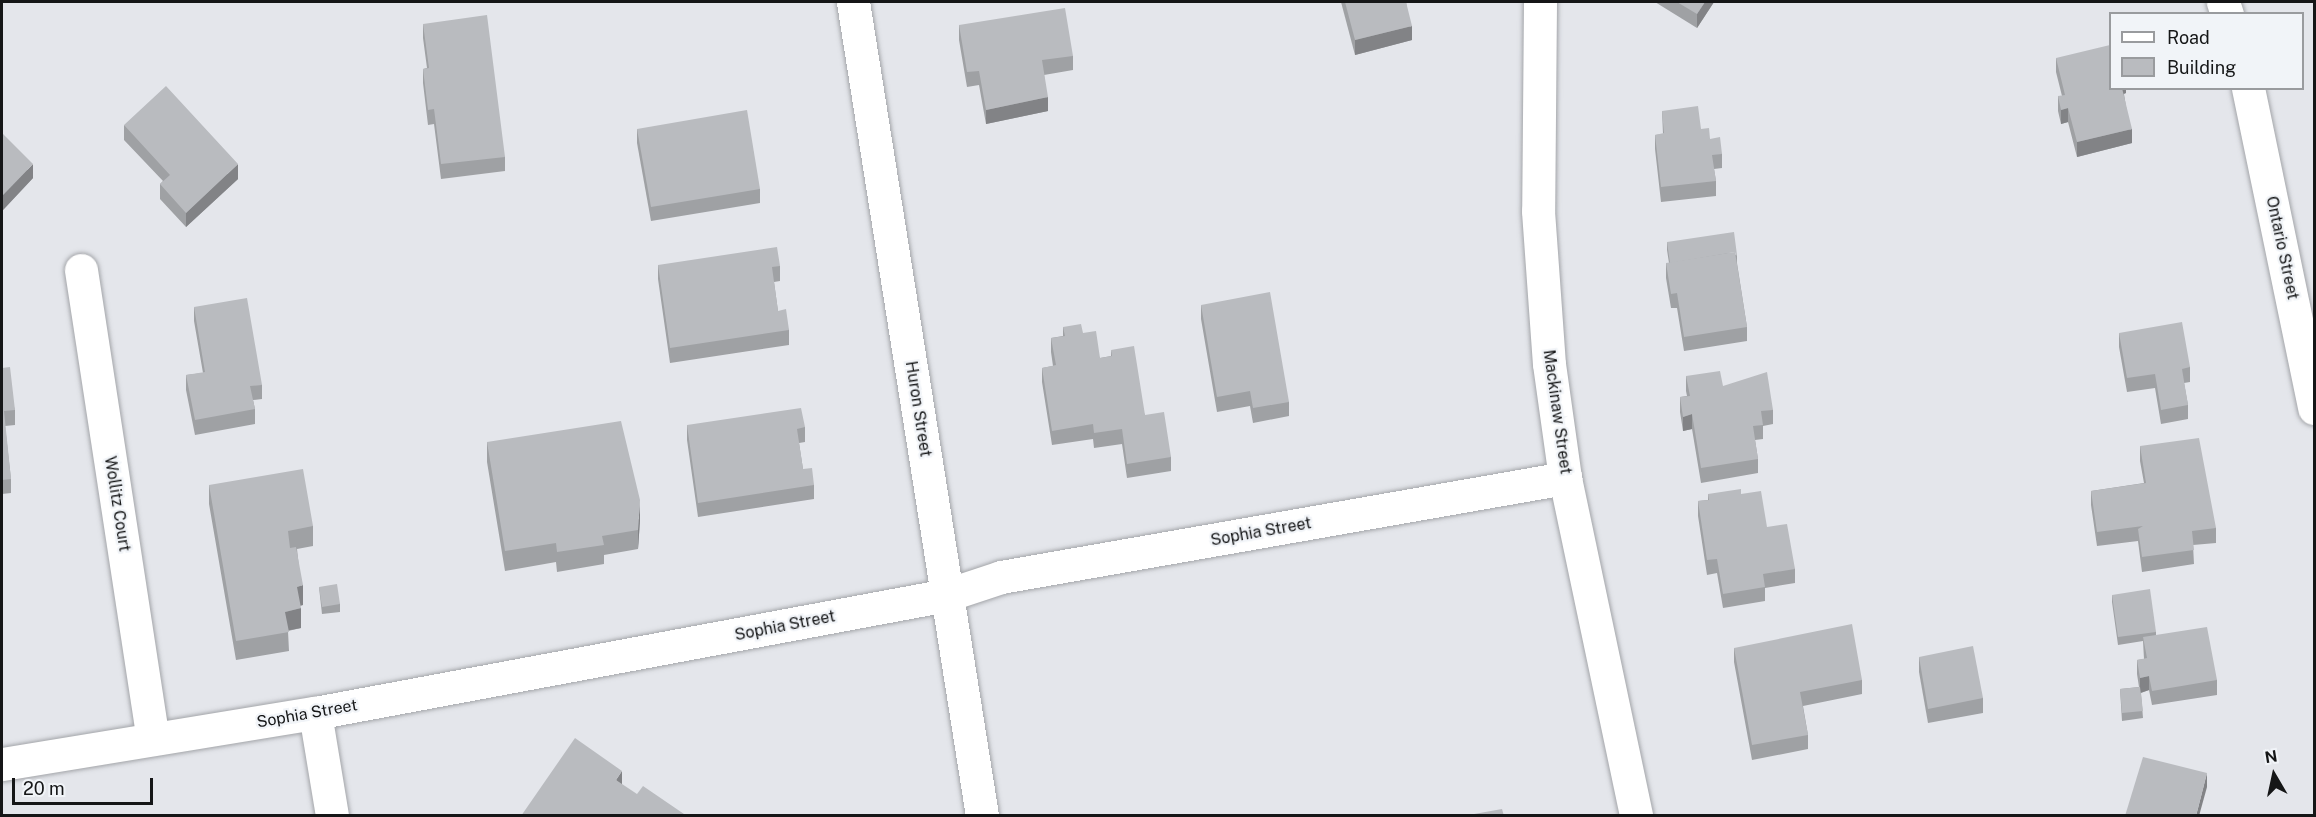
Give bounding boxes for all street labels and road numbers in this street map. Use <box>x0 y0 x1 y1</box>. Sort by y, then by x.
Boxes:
street label: Ontario Street <box>2262 194 2302 302</box>
street label: Mackinaw Street <box>1539 349 1575 475</box>
street label: Huron Street <box>901 360 935 458</box>
street label: Wollitz Court <box>100 455 134 553</box>
street label: Sophia Street <box>1209 514 1313 550</box>
street label: Sophia Street <box>733 607 837 645</box>
street label: Sophia Street <box>255 696 359 732</box>

